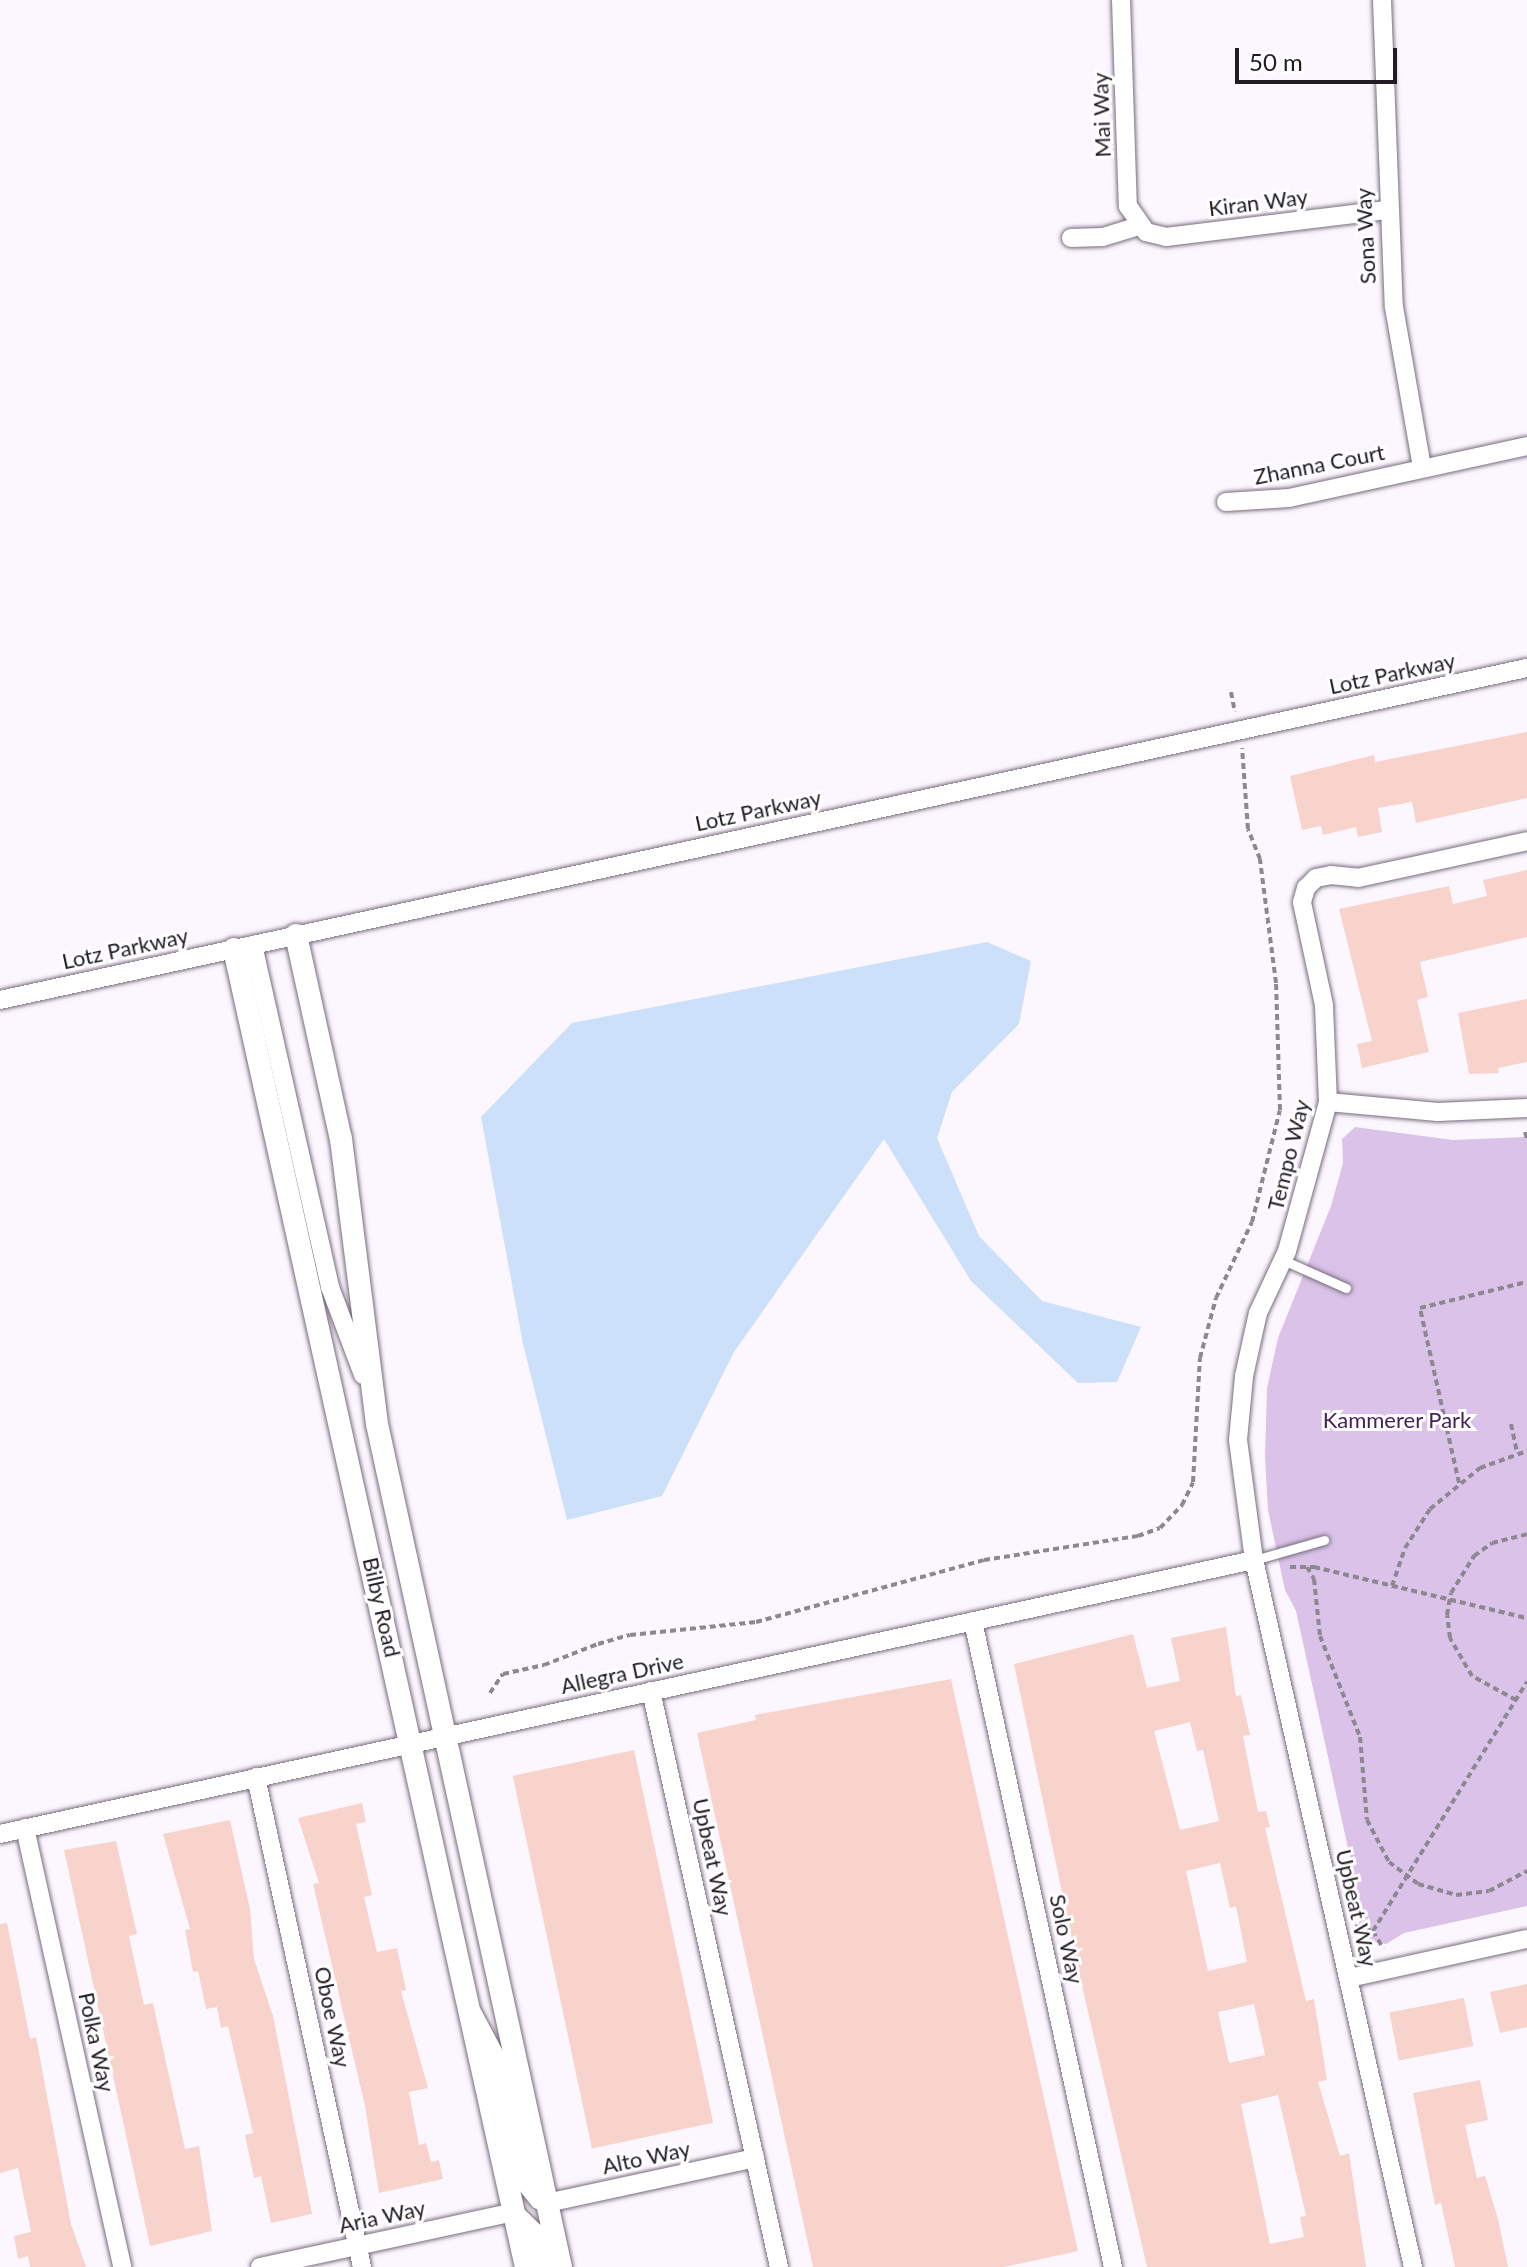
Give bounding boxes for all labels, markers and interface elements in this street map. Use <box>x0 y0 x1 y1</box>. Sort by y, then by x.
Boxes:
scale bar <box>1239 32 1401 82</box>
text: 50 m <box>1249 47 1303 76</box>
street label: Mai Way <box>1086 72 1116 158</box>
street label: Kiran Way <box>1207 183 1309 221</box>
street label: Sona Way <box>1349 187 1381 285</box>
street label: Zhanna Court <box>1251 438 1387 490</box>
street label: Lotz Parkway <box>1326 647 1458 699</box>
street label: Lotz Parkway <box>692 784 824 836</box>
street label: Lotz Parkway <box>59 922 191 974</box>
street label: Tempo Way <box>1261 1096 1315 1214</box>
park label: Kammerer Park <box>1322 1407 1472 1433</box>
street label: Bilby Road <box>358 1554 406 1660</box>
street label: Allegra Drive <box>558 1647 686 1699</box>
street label: Upbeat Way <box>688 1796 738 1918</box>
street label: Upbeat Way <box>1331 1847 1383 1969</box>
street label: Solo Way <box>1045 1892 1089 1986</box>
street label: Oboe Way <box>309 1964 357 2070</box>
street label: Polka Way <box>74 1990 120 2094</box>
street label: Alto Way <box>599 2135 693 2179</box>
street label: Aria Way <box>336 2194 428 2238</box>

